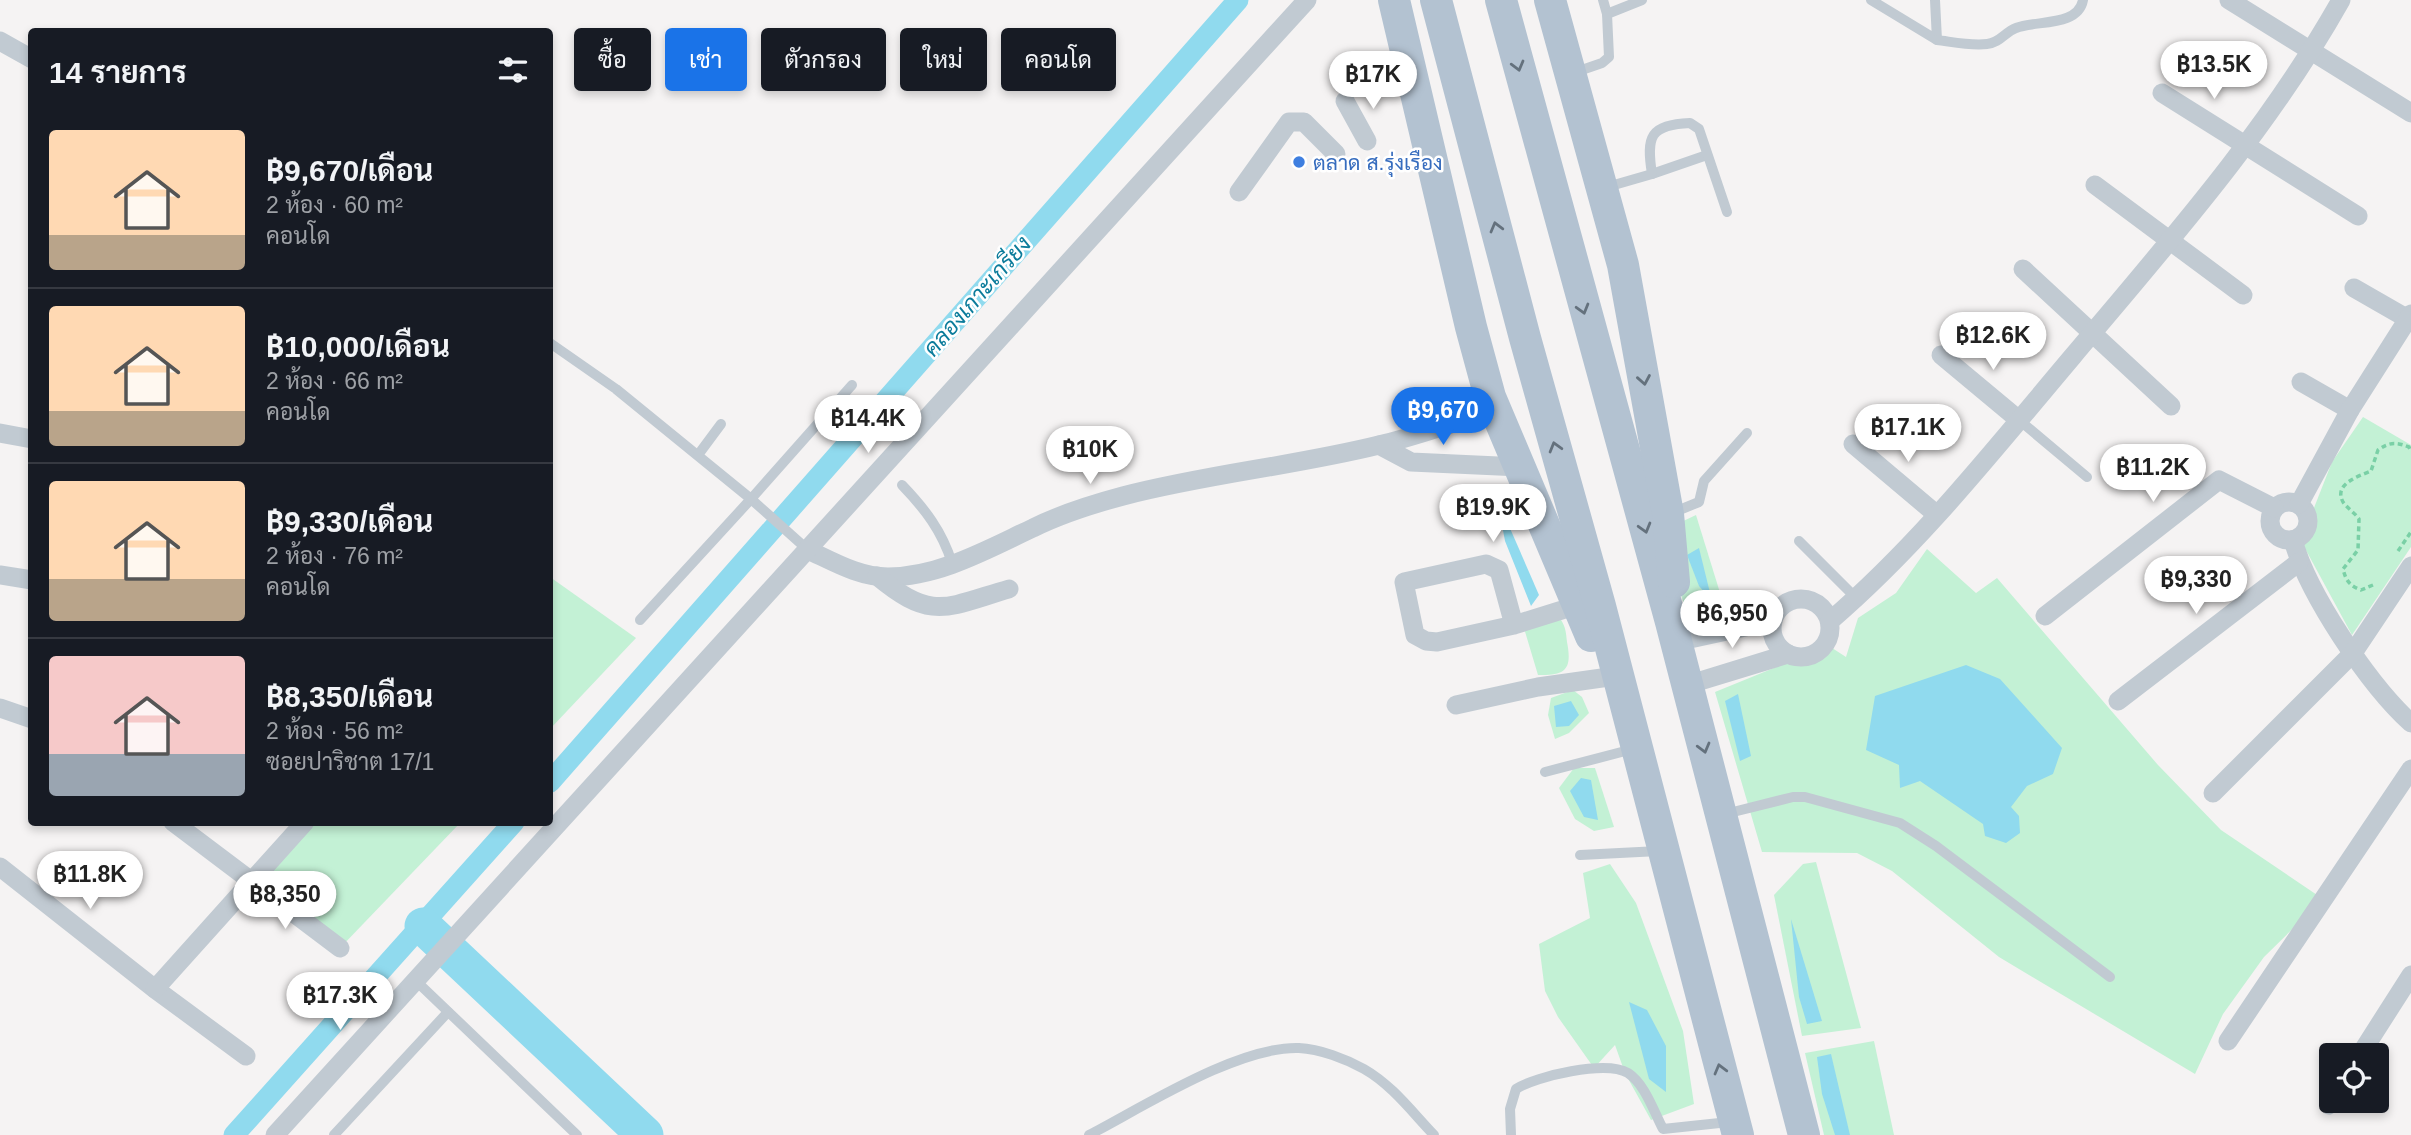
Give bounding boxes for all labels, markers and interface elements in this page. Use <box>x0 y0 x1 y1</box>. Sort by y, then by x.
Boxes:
chip: ซื้อ <box>574 28 651 91</box>
chip: เช่า <box>665 28 747 91</box>
chip: ตัวกรอง <box>761 28 886 91</box>
chip: ใหม่ <box>900 28 987 91</box>
chip: คอนโด <box>1001 28 1116 91</box>
pin: ฿13.5K <box>2157 42 2271 101</box>
icon: filters <box>494 51 532 89</box>
text: ฿13.5K <box>2176 51 2252 77</box>
pin: ฿17K <box>1332 52 1414 111</box>
text: 14 รายการ <box>49 56 187 89</box>
one-way arrow <box>1510 60 1524 72</box>
text: ฿17K <box>1345 61 1401 87</box>
place label: ตลาด ส.รุ่งเรือง <box>1313 149 1443 177</box>
text: ฿9,670/เดือน <box>266 154 433 187</box>
marker: ตลาด ส.รุ่งเรือง <box>1291 154 1307 170</box>
icon: home <box>105 158 189 242</box>
text: 2 ห้อง · 60 m² <box>266 192 403 218</box>
one-way arrow <box>1490 221 1504 233</box>
text: คอนโด <box>266 223 330 249</box>
water label: คลองเกาะเกรียง <box>916 230 1036 361</box>
one-way arrow <box>1575 303 1590 315</box>
pin: ฿12.6K <box>1936 312 2050 372</box>
text: ฿12.6K <box>1955 322 2031 348</box>
text: ฿10,000/เดือน <box>266 330 450 363</box>
icon: home <box>105 334 189 418</box>
text: 2 ห้อง · 66 m² <box>266 368 403 394</box>
one-way arrow <box>1636 374 1651 386</box>
pin: ฿9,670 <box>1386 388 1500 447</box>
pin: ฿14.4K <box>811 396 925 455</box>
text: ฿9,670 <box>1407 397 1479 423</box>
text: คอนโด <box>266 399 330 425</box>
text: ฿14.4K <box>830 405 906 431</box>
pin: ฿17.1K <box>1851 405 1965 464</box>
text: ฿17.1K <box>1870 414 1946 440</box>
pin: ฿10K <box>1049 426 1131 486</box>
text: ฿10K <box>1062 436 1118 462</box>
one-way arrow <box>1549 441 1564 453</box>
pin: ฿11.2K <box>2096 444 2210 504</box>
text: ฿11.2K <box>2116 454 2190 480</box>
pin: ฿19.9K <box>1436 484 1550 544</box>
text: ฿19.9K <box>1455 494 1531 520</box>
text: ฿9,330/เดือน <box>266 505 433 538</box>
icon: home <box>105 509 189 593</box>
one-way arrow <box>1636 522 1651 534</box>
text: 2 ห้อง · 76 m² <box>266 543 403 569</box>
pin: ฿9,330 <box>2139 556 2253 616</box>
text: ฿9,330 <box>2160 566 2232 592</box>
text: คอนโด <box>266 574 330 600</box>
pin: ฿6,950 <box>1675 590 1789 650</box>
text: ฿6,950 <box>1696 600 1768 626</box>
text: ฿8,350/เดือน <box>266 680 433 713</box>
icon: home <box>105 684 189 768</box>
text: 2 ห้อง · 56 m² <box>266 718 403 744</box>
one-way arrow <box>1696 742 1710 754</box>
text: ซอยปาริชาต 17/1 <box>266 749 434 775</box>
pin: ฿11.8K <box>33 852 147 911</box>
text: ฿11.8K <box>53 861 127 887</box>
pin: ฿8,350 <box>228 872 342 931</box>
text: ฿8,350 <box>249 881 321 907</box>
pin: ฿17.3K <box>283 972 397 1032</box>
text: ฿17.3K <box>302 982 378 1008</box>
map controls <box>2319 1043 2389 1113</box>
button: locate <box>2319 1043 2389 1113</box>
one-way arrow <box>1714 1063 1729 1075</box>

